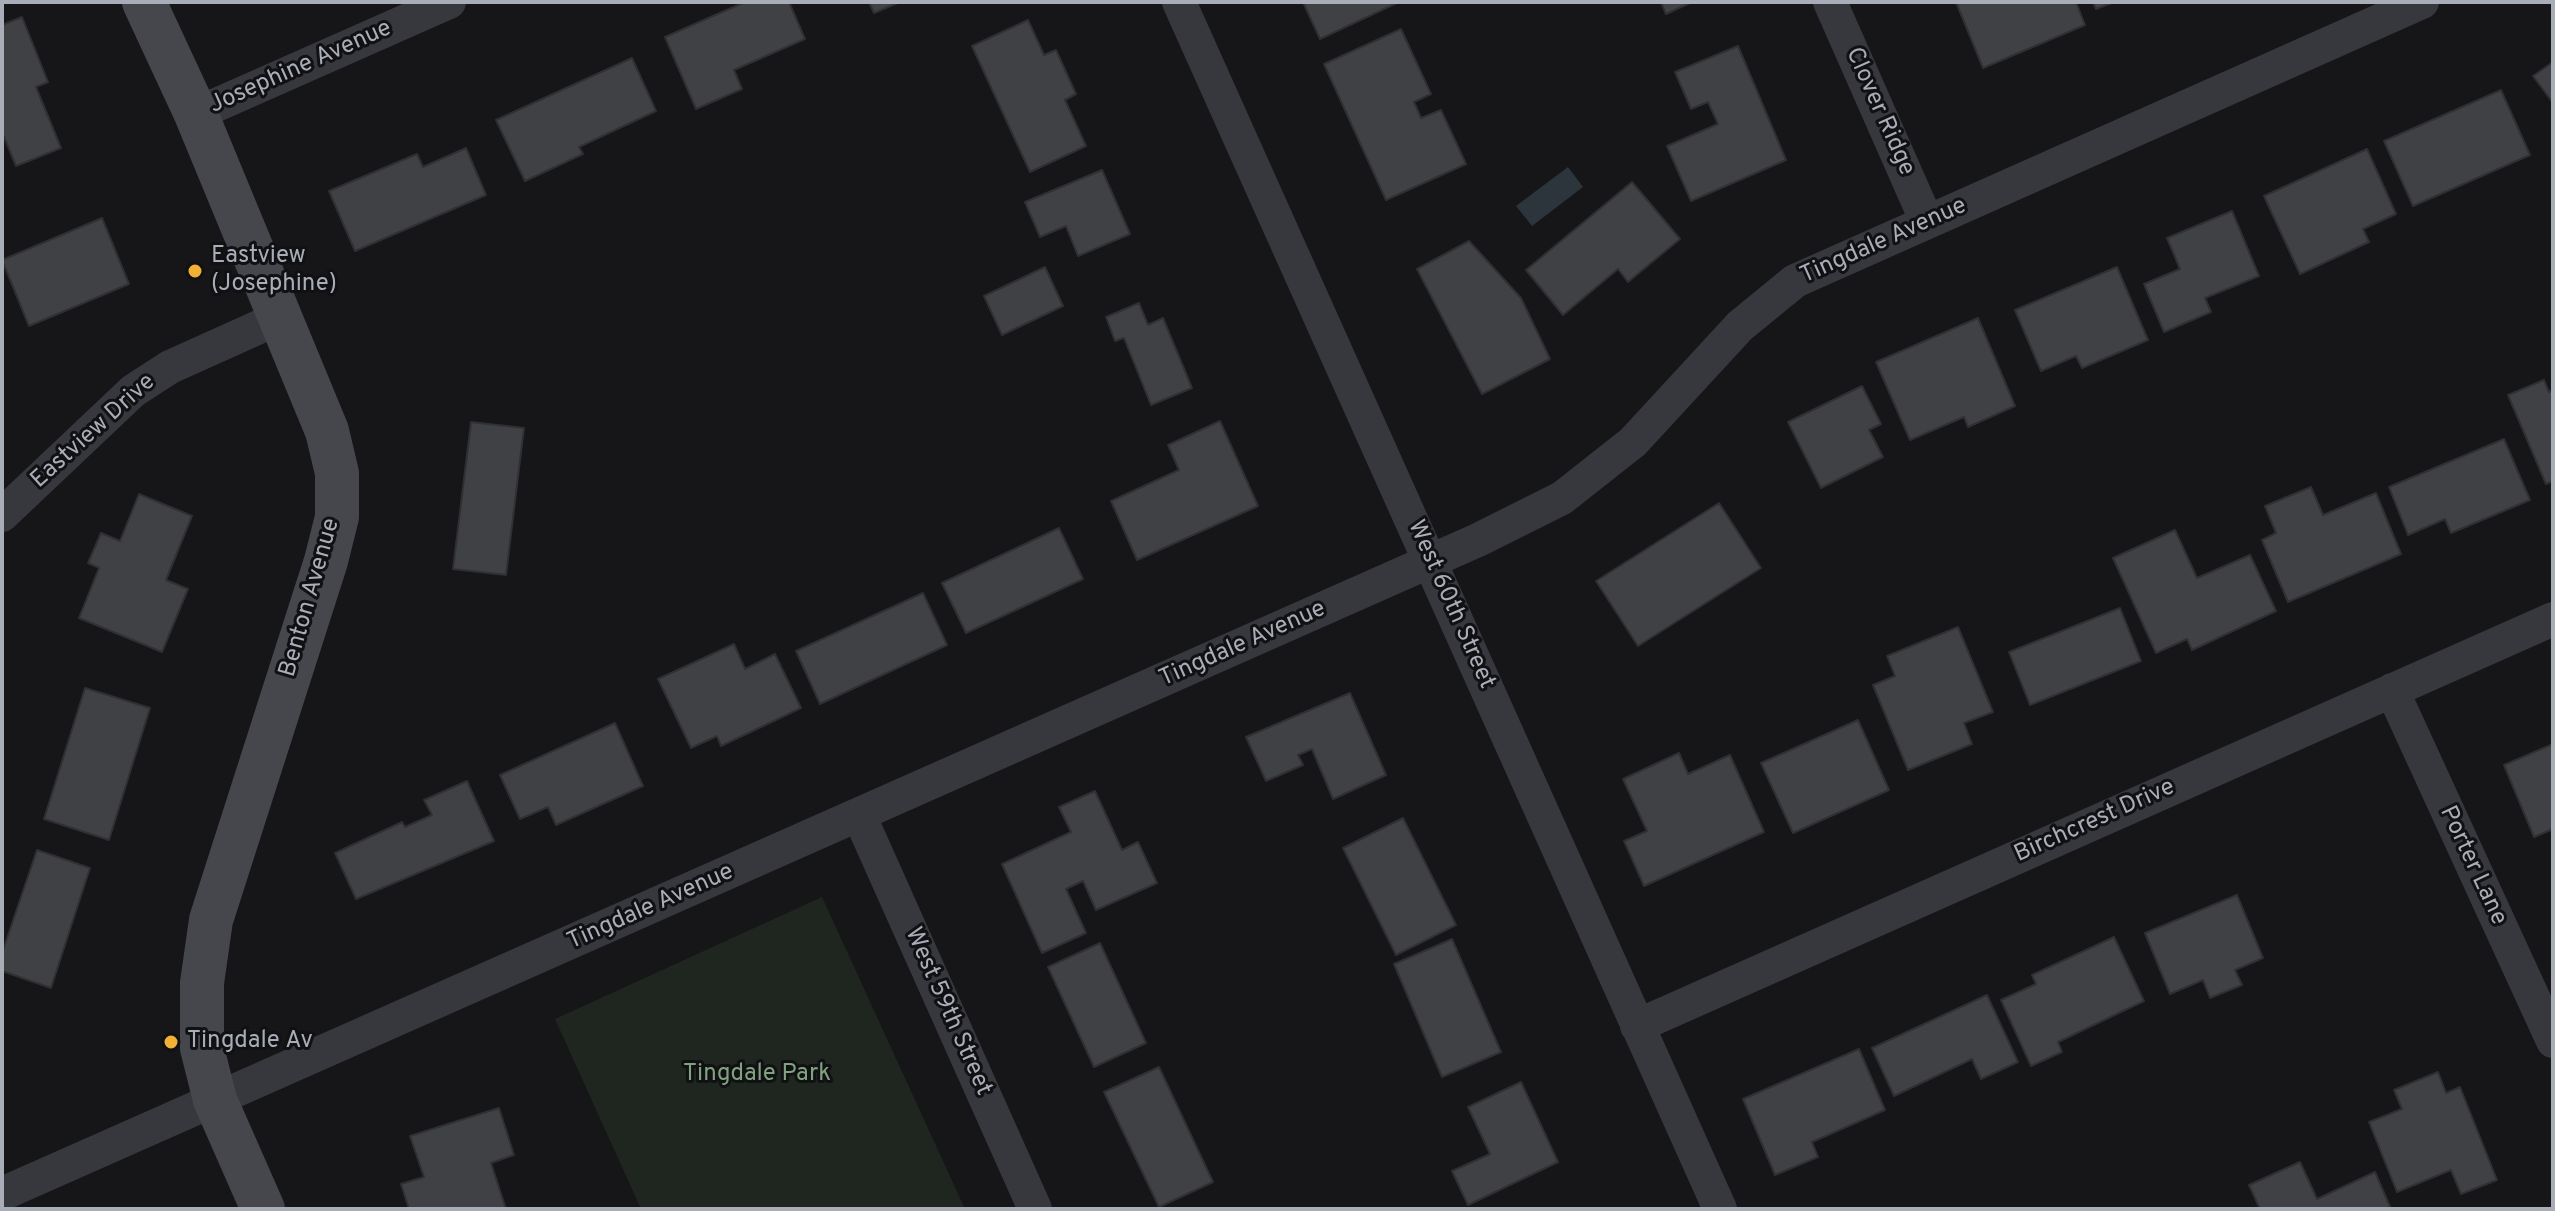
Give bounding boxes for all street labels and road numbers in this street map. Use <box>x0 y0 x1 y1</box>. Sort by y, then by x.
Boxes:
street label: Josephine Avenue <box>206 15 396 121</box>
street label: Clover Ridge <box>1838 43 1920 181</box>
street label: Tingdale Avenue <box>1797 193 1971 291</box>
street label: Eastview Drive <box>26 369 162 495</box>
street label: Benton Avenue <box>275 515 347 681</box>
street label: West 60th Street <box>1400 516 1500 694</box>
street label: Tingdale Avenue <box>1156 596 1330 694</box>
street label: Birchcrest Drive <box>2010 774 2180 870</box>
street label: Porter Lane <box>2432 802 2512 930</box>
street label: Tingdale Avenue <box>564 859 738 957</box>
street label: West 59th Street <box>897 924 997 1100</box>

